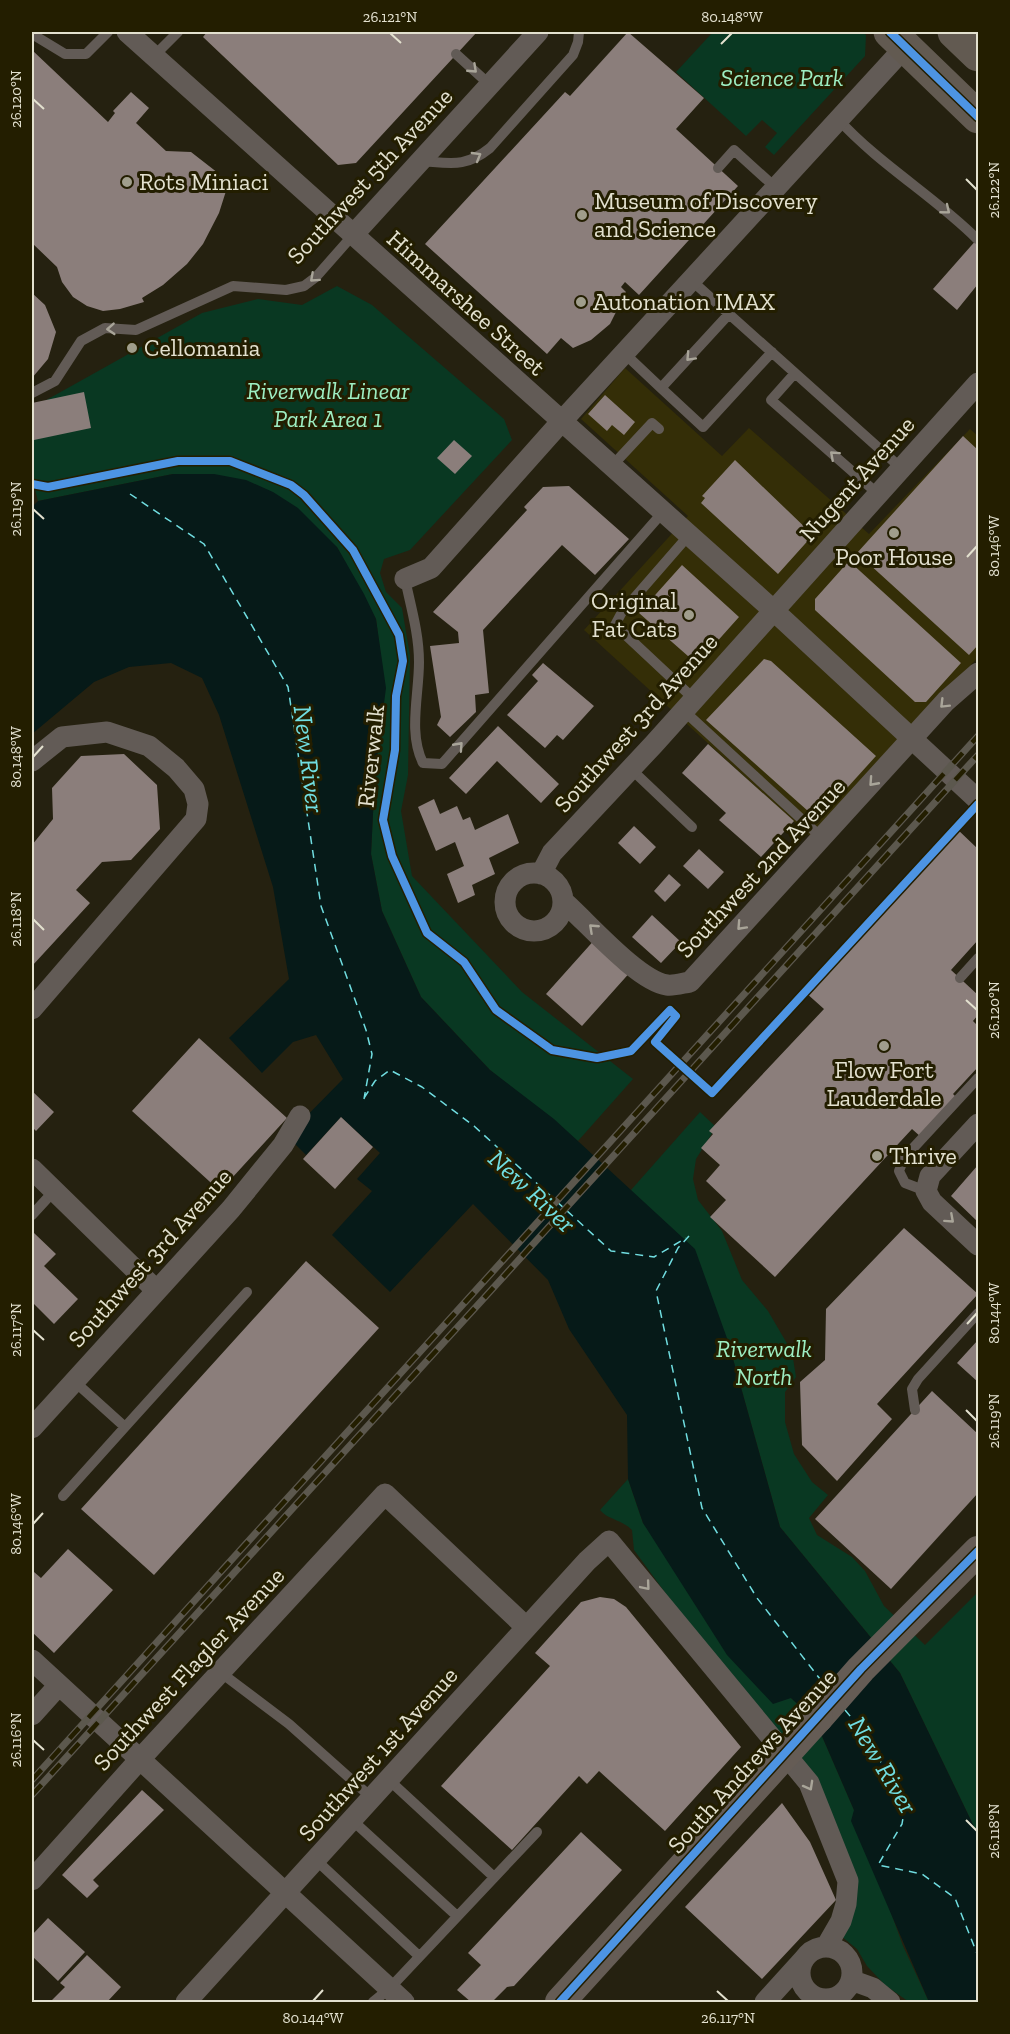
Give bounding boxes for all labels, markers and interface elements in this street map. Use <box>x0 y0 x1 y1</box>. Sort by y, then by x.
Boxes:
text: 26.121°N <box>363 8 417 26</box>
text: 80.148°W <box>701 8 763 26</box>
one-way arrow <box>466 62 477 73</box>
park label: Science Park <box>721 63 844 92</box>
text: 26.120°N <box>7 70 25 128</box>
street label: Southwest 5th Avenue <box>281 82 459 270</box>
one-way arrow <box>471 152 481 163</box>
text: 26.122°N <box>985 162 1003 218</box>
place label: Rots Miniaci <box>139 167 269 196</box>
marker: Rots Miniaci <box>120 175 134 189</box>
place label: Museum of Discovery and Science <box>594 186 818 243</box>
one-way arrow <box>939 202 950 213</box>
marker: Museum of Discovery and Science <box>575 208 589 222</box>
street label: Himmarshee Street <box>381 224 552 381</box>
one-way arrow <box>310 271 321 282</box>
place label: Autonation IMAX <box>593 287 775 316</box>
marker: Autonation IMAX <box>574 295 588 309</box>
one-way arrow <box>107 323 116 336</box>
place label: Cellomania <box>144 333 261 362</box>
marker: Cellomania <box>125 341 139 355</box>
one-way arrow <box>686 350 697 361</box>
park label: Riverwalk Linear Park Area 1 <box>246 376 410 433</box>
street label: Nugent Avenue <box>793 410 920 547</box>
one-way arrow <box>830 451 841 462</box>
text: 26.119°N <box>7 481 25 537</box>
text: 80.146°W <box>985 515 1003 577</box>
marker: Poor House <box>887 526 901 540</box>
place label: Poor House <box>835 542 953 571</box>
place label: Original Fat Cats <box>591 586 677 643</box>
marker: Original Fat Cats <box>682 608 696 622</box>
street label: Southwest 3rd Avenue <box>548 627 724 818</box>
one-way arrow <box>940 698 951 708</box>
water label: New River <box>287 703 331 815</box>
street label: Riverwalk <box>351 703 390 809</box>
text: 80.148°W <box>7 726 25 788</box>
one-way arrow <box>452 742 463 753</box>
street label: Southwest 2nd Avenue <box>670 772 851 963</box>
one-way arrow <box>869 776 880 786</box>
text: 26.118°N <box>7 891 25 947</box>
one-way arrow <box>737 920 748 930</box>
one-way arrow <box>589 924 599 935</box>
text: 26.120°N <box>985 981 1003 1039</box>
marker: Flow Fort Lauderdale <box>877 1039 891 1053</box>
place label: Flow Fort Lauderdale <box>826 1055 942 1112</box>
place label: Thrive <box>889 1141 957 1170</box>
water label: New River <box>482 1142 582 1240</box>
marker: Thrive <box>870 1149 884 1163</box>
street label: Southwest 3rd Avenue <box>62 1162 238 1353</box>
one-way arrow <box>944 1212 954 1223</box>
text: 80.144°W <box>985 1282 1003 1344</box>
text: 26.117°N <box>7 1303 25 1357</box>
park label: Riverwalk North <box>716 1334 812 1391</box>
text: 26.119°N <box>985 1393 1003 1449</box>
text: 80.146°W <box>7 1493 25 1555</box>
street label: Southwest Flagler Avenue <box>87 1561 290 1776</box>
one-way arrow <box>639 1579 650 1590</box>
street label: Southwest 1st Avenue <box>292 1661 463 1847</box>
street label: South Andrews Avenue <box>661 1662 842 1859</box>
water label: New River <box>841 1710 925 1820</box>
text: 26.116°N <box>7 1712 25 1768</box>
one-way arrow <box>802 1780 813 1790</box>
text: 26.118°N <box>985 1803 1003 1859</box>
text: 80.144°W <box>282 2009 344 2027</box>
text: 26.117°N <box>701 2009 755 2027</box>

